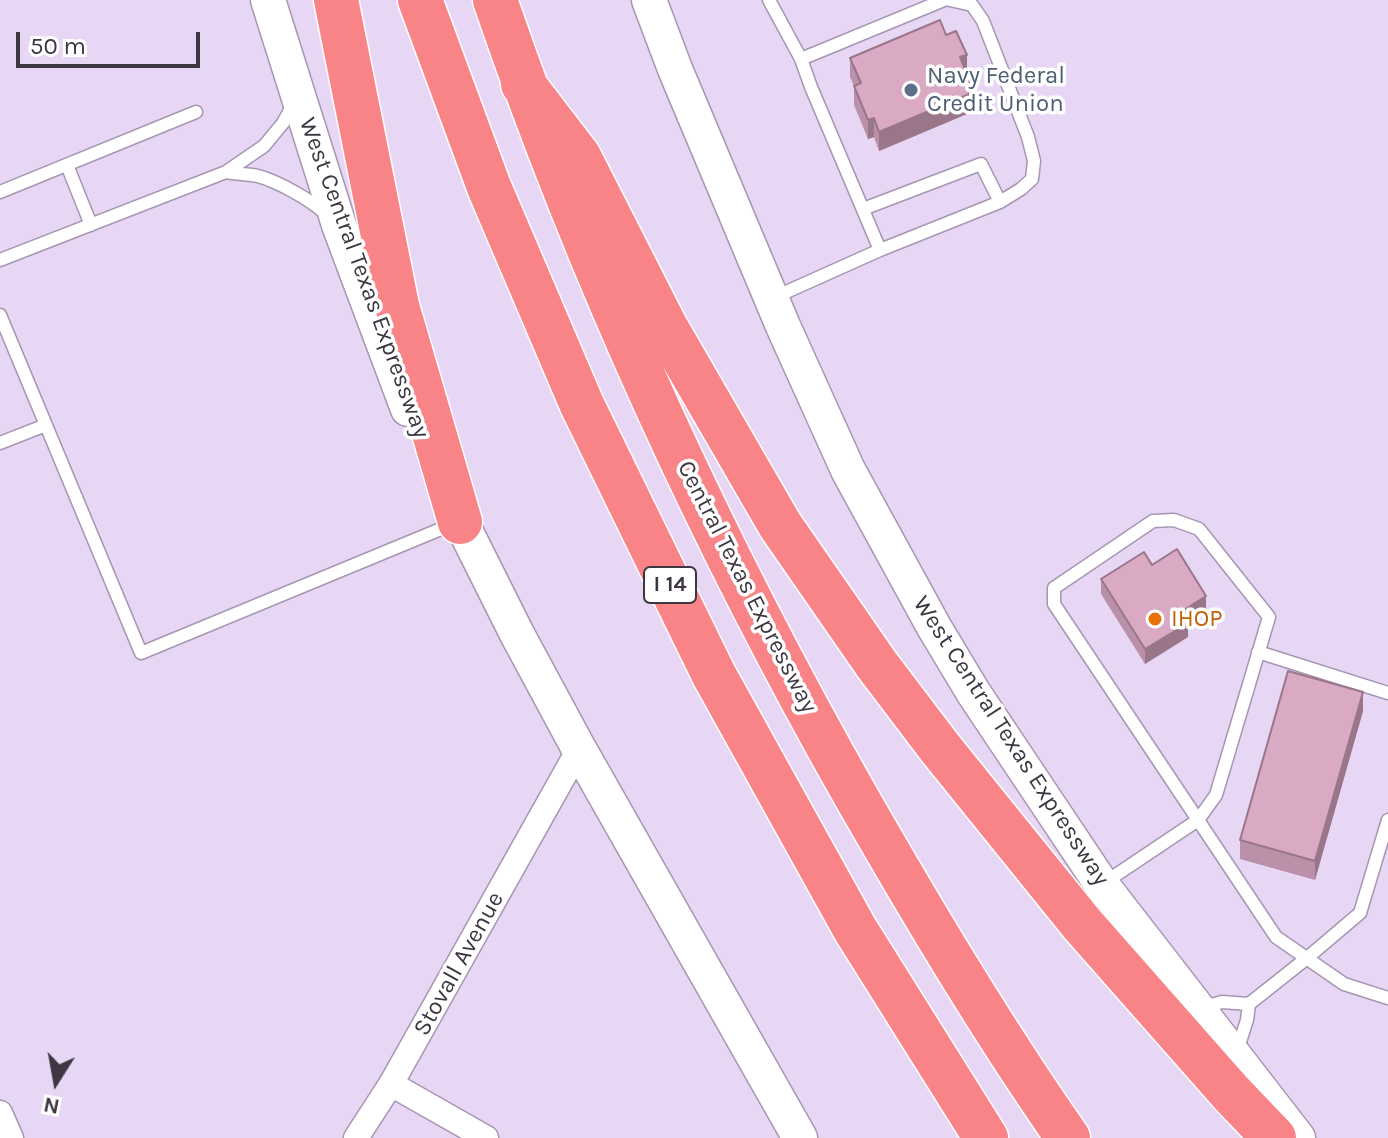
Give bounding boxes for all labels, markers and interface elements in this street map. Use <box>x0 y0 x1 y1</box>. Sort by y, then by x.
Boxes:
scale bar <box>20 16 204 66</box>
text: 50 m <box>30 32 86 60</box>
place label: Navy Federal Credit Union <box>927 62 1065 118</box>
marker: Navy Federal Credit Union <box>902 81 920 99</box>
street label: West Central Texas Expressway <box>292 114 436 442</box>
street label: Central Texas Expressway <box>671 456 823 718</box>
road number: I 14 <box>644 567 696 603</box>
street label: West Central Texas Expressway <box>907 591 1115 891</box>
place label: IHOP <box>1171 605 1223 633</box>
marker: IHOP <box>1146 610 1164 628</box>
street label: Stovall Avenue <box>408 887 510 1041</box>
north arrow <box>16 1042 96 1122</box>
text: N <box>41 1091 62 1120</box>

